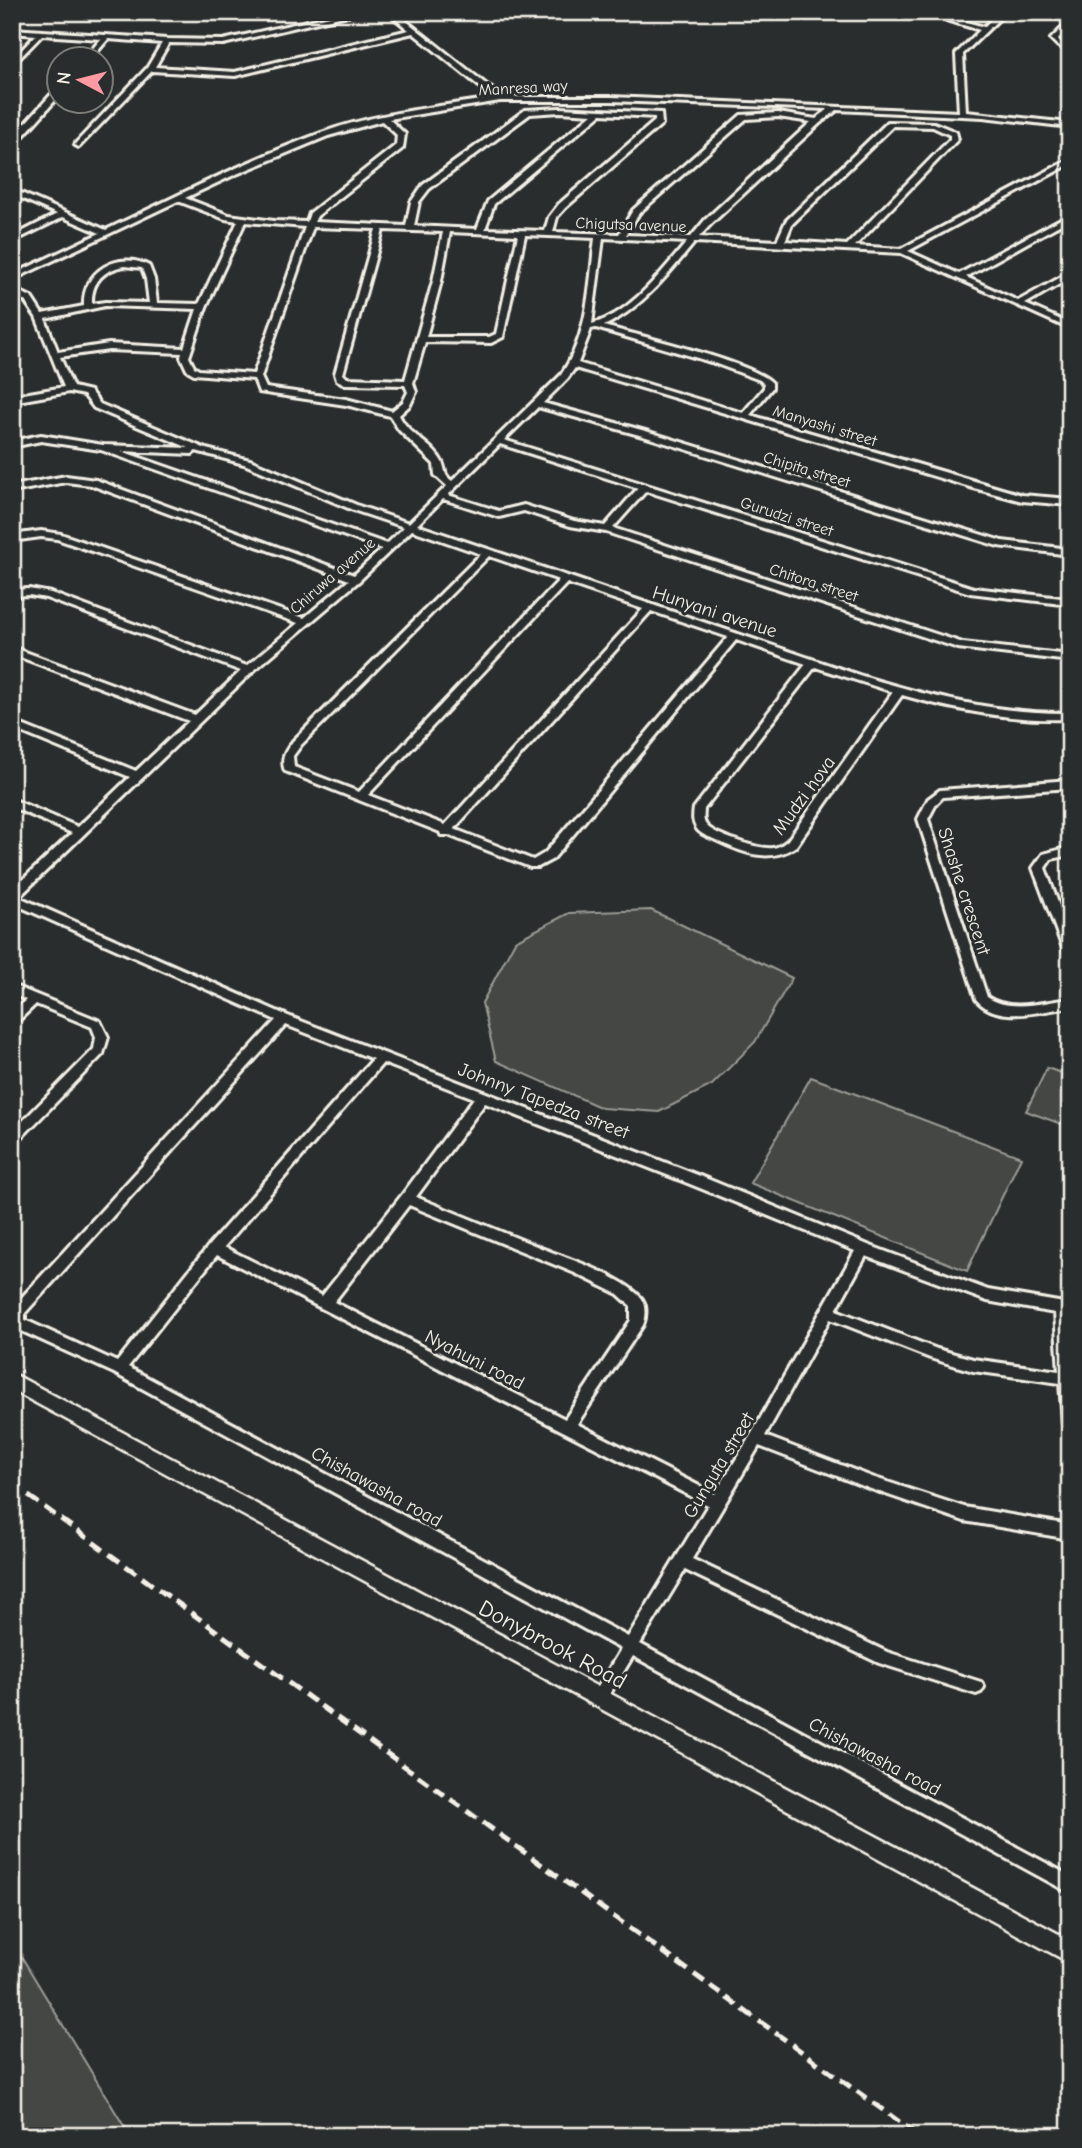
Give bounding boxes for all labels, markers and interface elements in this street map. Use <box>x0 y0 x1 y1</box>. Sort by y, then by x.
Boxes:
north arrow <box>46 46 116 116</box>
text: N <box>52 71 76 86</box>
street label: Manresa way <box>478 77 569 99</box>
street label: Chigutsa avenue <box>575 214 687 236</box>
street label: Manyashi street <box>771 402 879 450</box>
street label: Chipita street <box>761 448 853 492</box>
street label: Gurudzi street <box>738 493 836 541</box>
street label: Chiruwa avenue <box>286 534 379 618</box>
street label: Chitora street <box>767 560 861 606</box>
street label: Hunyani avenue <box>650 581 780 642</box>
street label: Mudzi hova <box>768 752 840 839</box>
street label: Shashe crescent <box>933 825 995 958</box>
street label: Johnny Tapedza street <box>455 1058 633 1144</box>
street label: Nyahuni road <box>421 1325 528 1394</box>
street label: Gunguta street <box>679 1408 759 1522</box>
street label: Chishawasha road <box>307 1442 446 1532</box>
street label: Donybrook Road <box>474 1594 631 1695</box>
street label: Chishawasha road <box>805 1713 944 1801</box>

